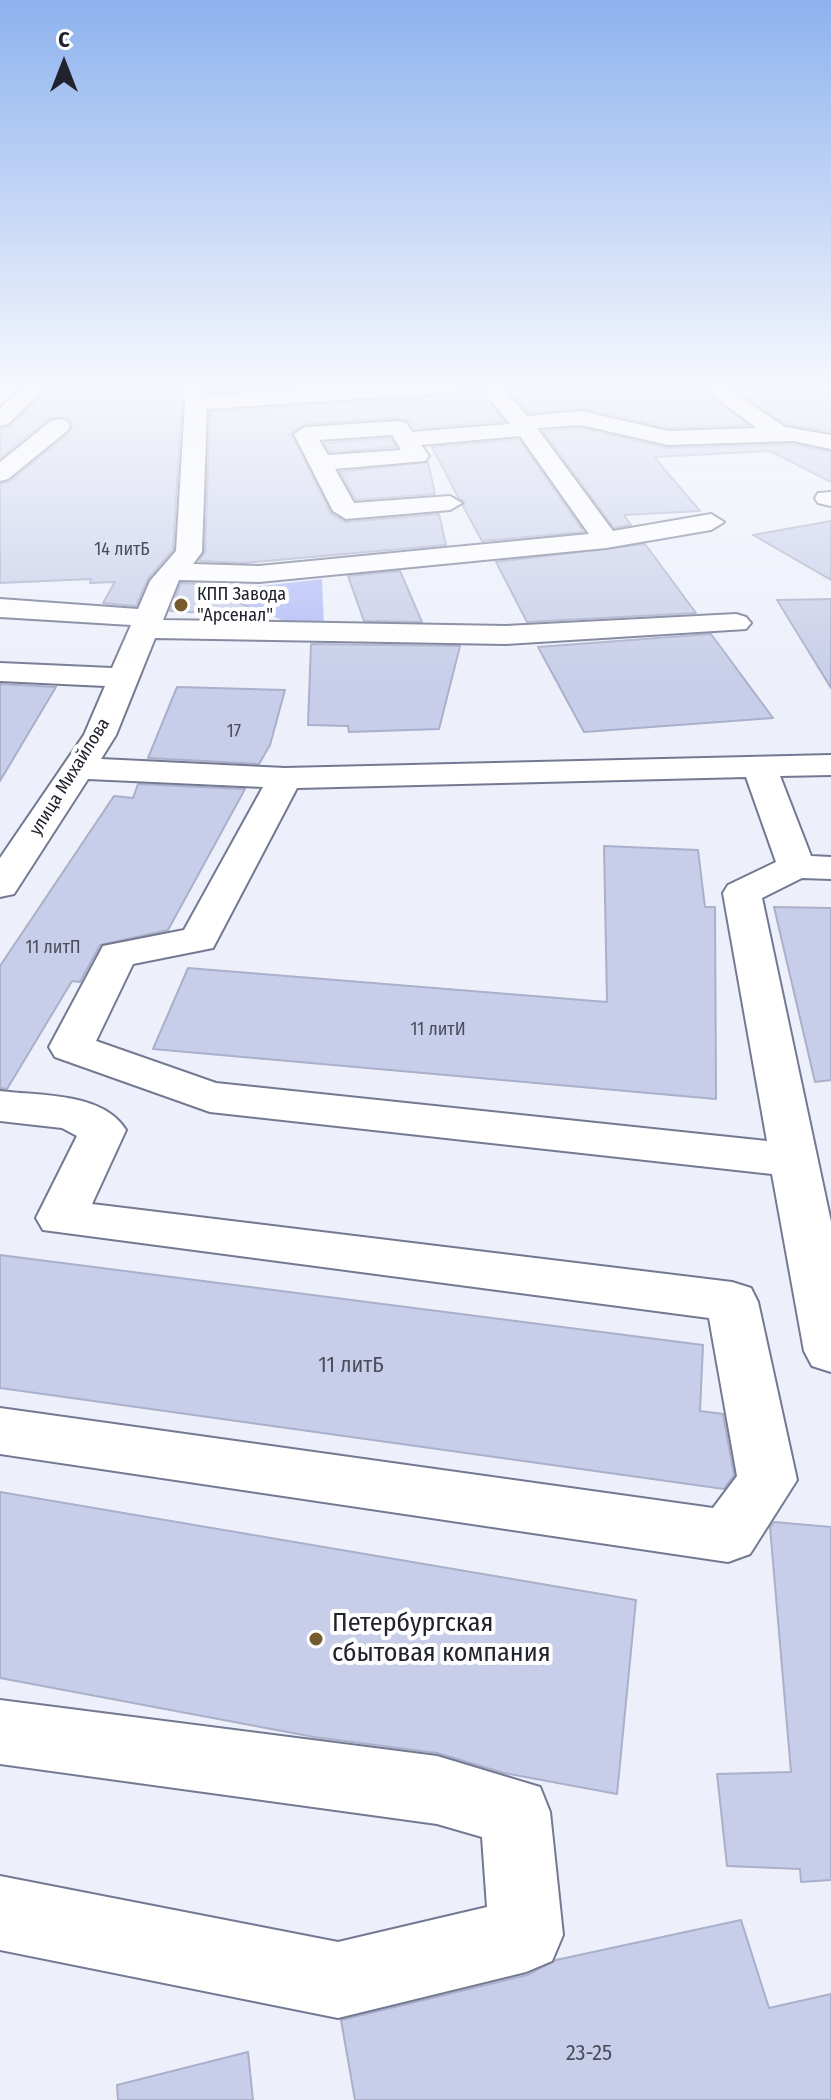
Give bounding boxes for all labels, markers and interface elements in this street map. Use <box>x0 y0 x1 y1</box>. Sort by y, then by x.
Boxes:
north arrow <box>24 24 104 104</box>
text: С <box>58 26 70 53</box>
house number: 14 литБ <box>94 539 150 561</box>
place label: КПП Завода "Арсенал" <box>197 584 286 626</box>
marker: КПП Завода "Арсенал" <box>172 596 190 614</box>
street label: улица Михайлова <box>25 714 115 840</box>
house number: 17 <box>227 721 241 743</box>
house number: 11 литП <box>25 937 81 959</box>
house number: 11 литИ <box>410 1019 466 1041</box>
house number: 11 литБ <box>318 1353 384 1379</box>
place label: Петербургская сбытовая компания <box>332 1608 551 1670</box>
marker: Петербургская сбытовая компания <box>307 1630 325 1648</box>
house number: 23-25 <box>566 2041 612 2067</box>

